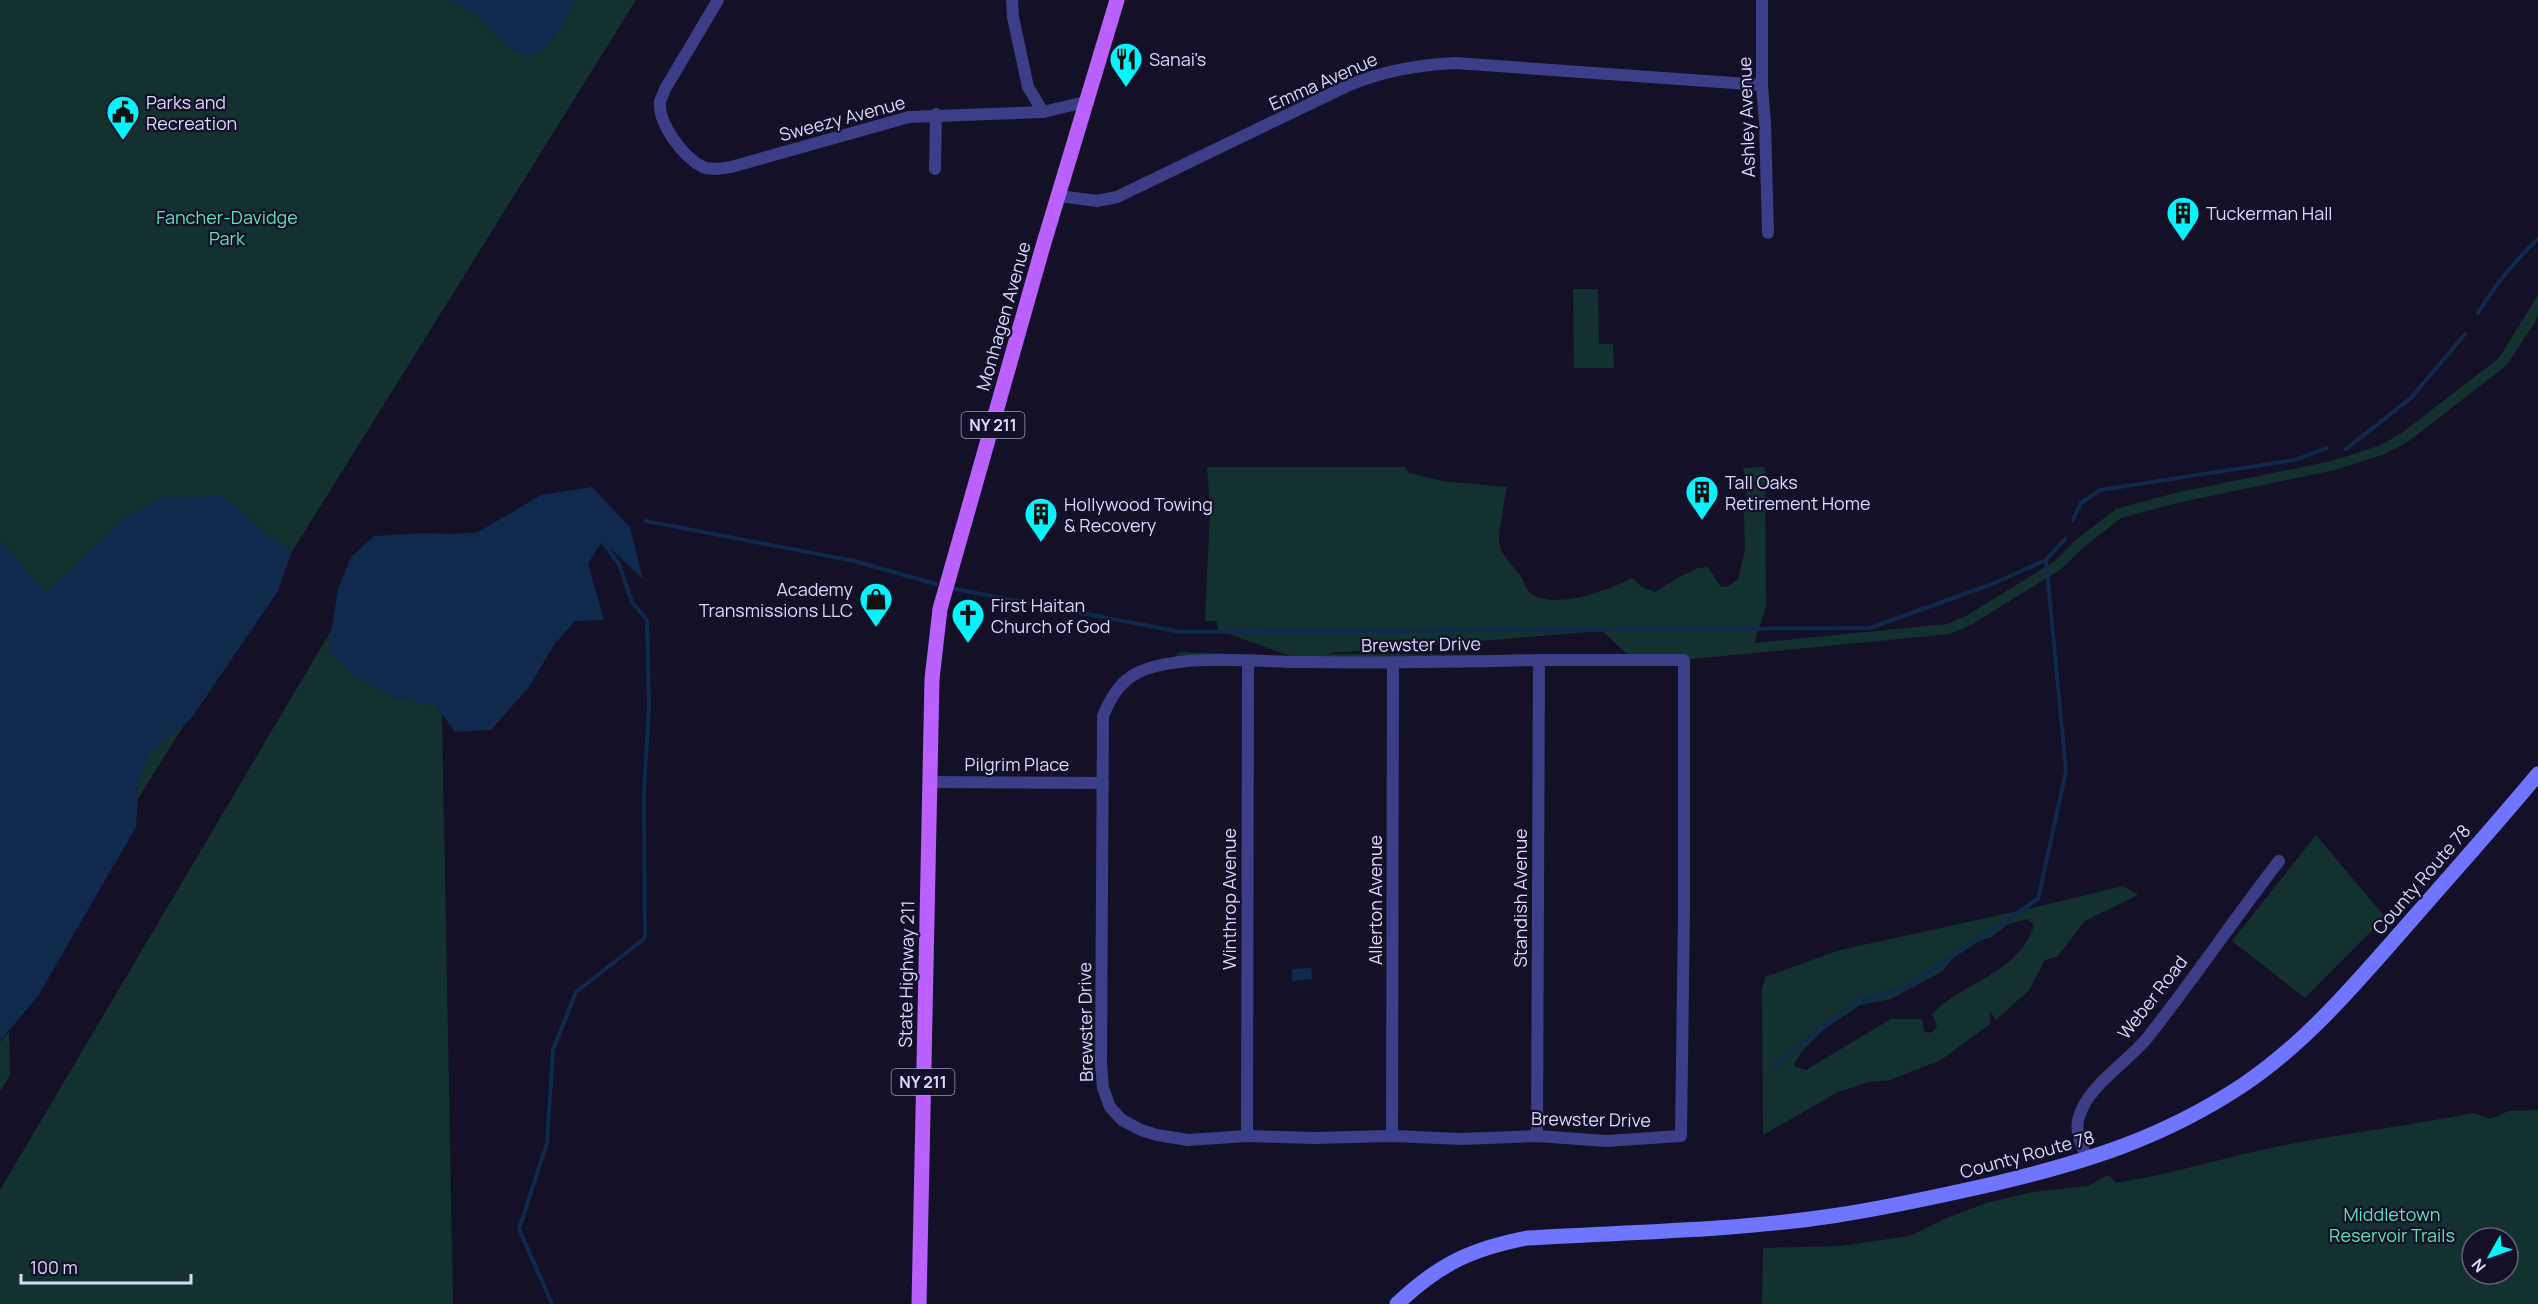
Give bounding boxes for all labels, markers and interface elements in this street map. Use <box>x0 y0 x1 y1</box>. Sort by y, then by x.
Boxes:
restaurant icon: Sanai's <box>1108 41 1144 88</box>
street label: Emma Avenue <box>1265 46 1381 116</box>
place label: Sanai's <box>1149 47 1206 71</box>
street label: Ashley Avenue <box>1732 56 1760 178</box>
place label: Parks and Recreation <box>146 90 237 135</box>
street label: Sweezy Avenue <box>776 90 908 146</box>
public building icon: Parks and Recreation <box>105 94 141 141</box>
building icon: Tuckerman Hall <box>2165 195 2201 242</box>
place label: Tuckerman Hall <box>2206 201 2333 225</box>
park label: Fancher-Davidge Park <box>156 205 298 250</box>
street label: Monhagen Avenue <box>970 239 1036 393</box>
road number: NY 211 <box>962 412 1024 438</box>
place label: Tall Oaks Retirement Home <box>1725 470 1871 515</box>
building icon: Tall Oaks Retirement Home <box>1684 474 1720 521</box>
place label: Hollywood Towing & Recovery <box>1064 492 1213 537</box>
building icon: Hollywood Towing & Recovery <box>1023 496 1059 543</box>
place label: Academy Transmissions LLC <box>699 577 854 622</box>
shop icon: Academy Transmissions LLC <box>858 581 894 628</box>
place label: First Haitan Church of God <box>991 593 1110 638</box>
church icon: First Haitan Church of God <box>950 597 986 644</box>
street label: Brewster Drive <box>1361 631 1481 657</box>
street label: Pilgrim Place <box>965 752 1069 776</box>
street label: County Route 78 <box>2367 819 2475 939</box>
street label: Winthrop Avenue <box>1217 828 1241 970</box>
street label: Standish Avenue <box>1508 828 1532 968</box>
street label: Allerton Avenue <box>1363 835 1387 965</box>
street label: State Highway 211 <box>893 900 919 1048</box>
street label: Weber Road <box>2112 950 2192 1044</box>
street label: Brewster Drive <box>1072 962 1098 1082</box>
road number: NY 211 <box>892 1069 954 1095</box>
street label: Brewster Drive <box>1531 1106 1651 1132</box>
street label: County Route 78 <box>1957 1125 2097 1183</box>
park label: Middletown Reservoir Trails <box>2329 1202 2455 1247</box>
north arrow <box>2460 1226 2520 1286</box>
scale bar <box>21 1247 190 1285</box>
text: N <box>2466 1254 2491 1277</box>
text: 100 m <box>30 1255 78 1279</box>

